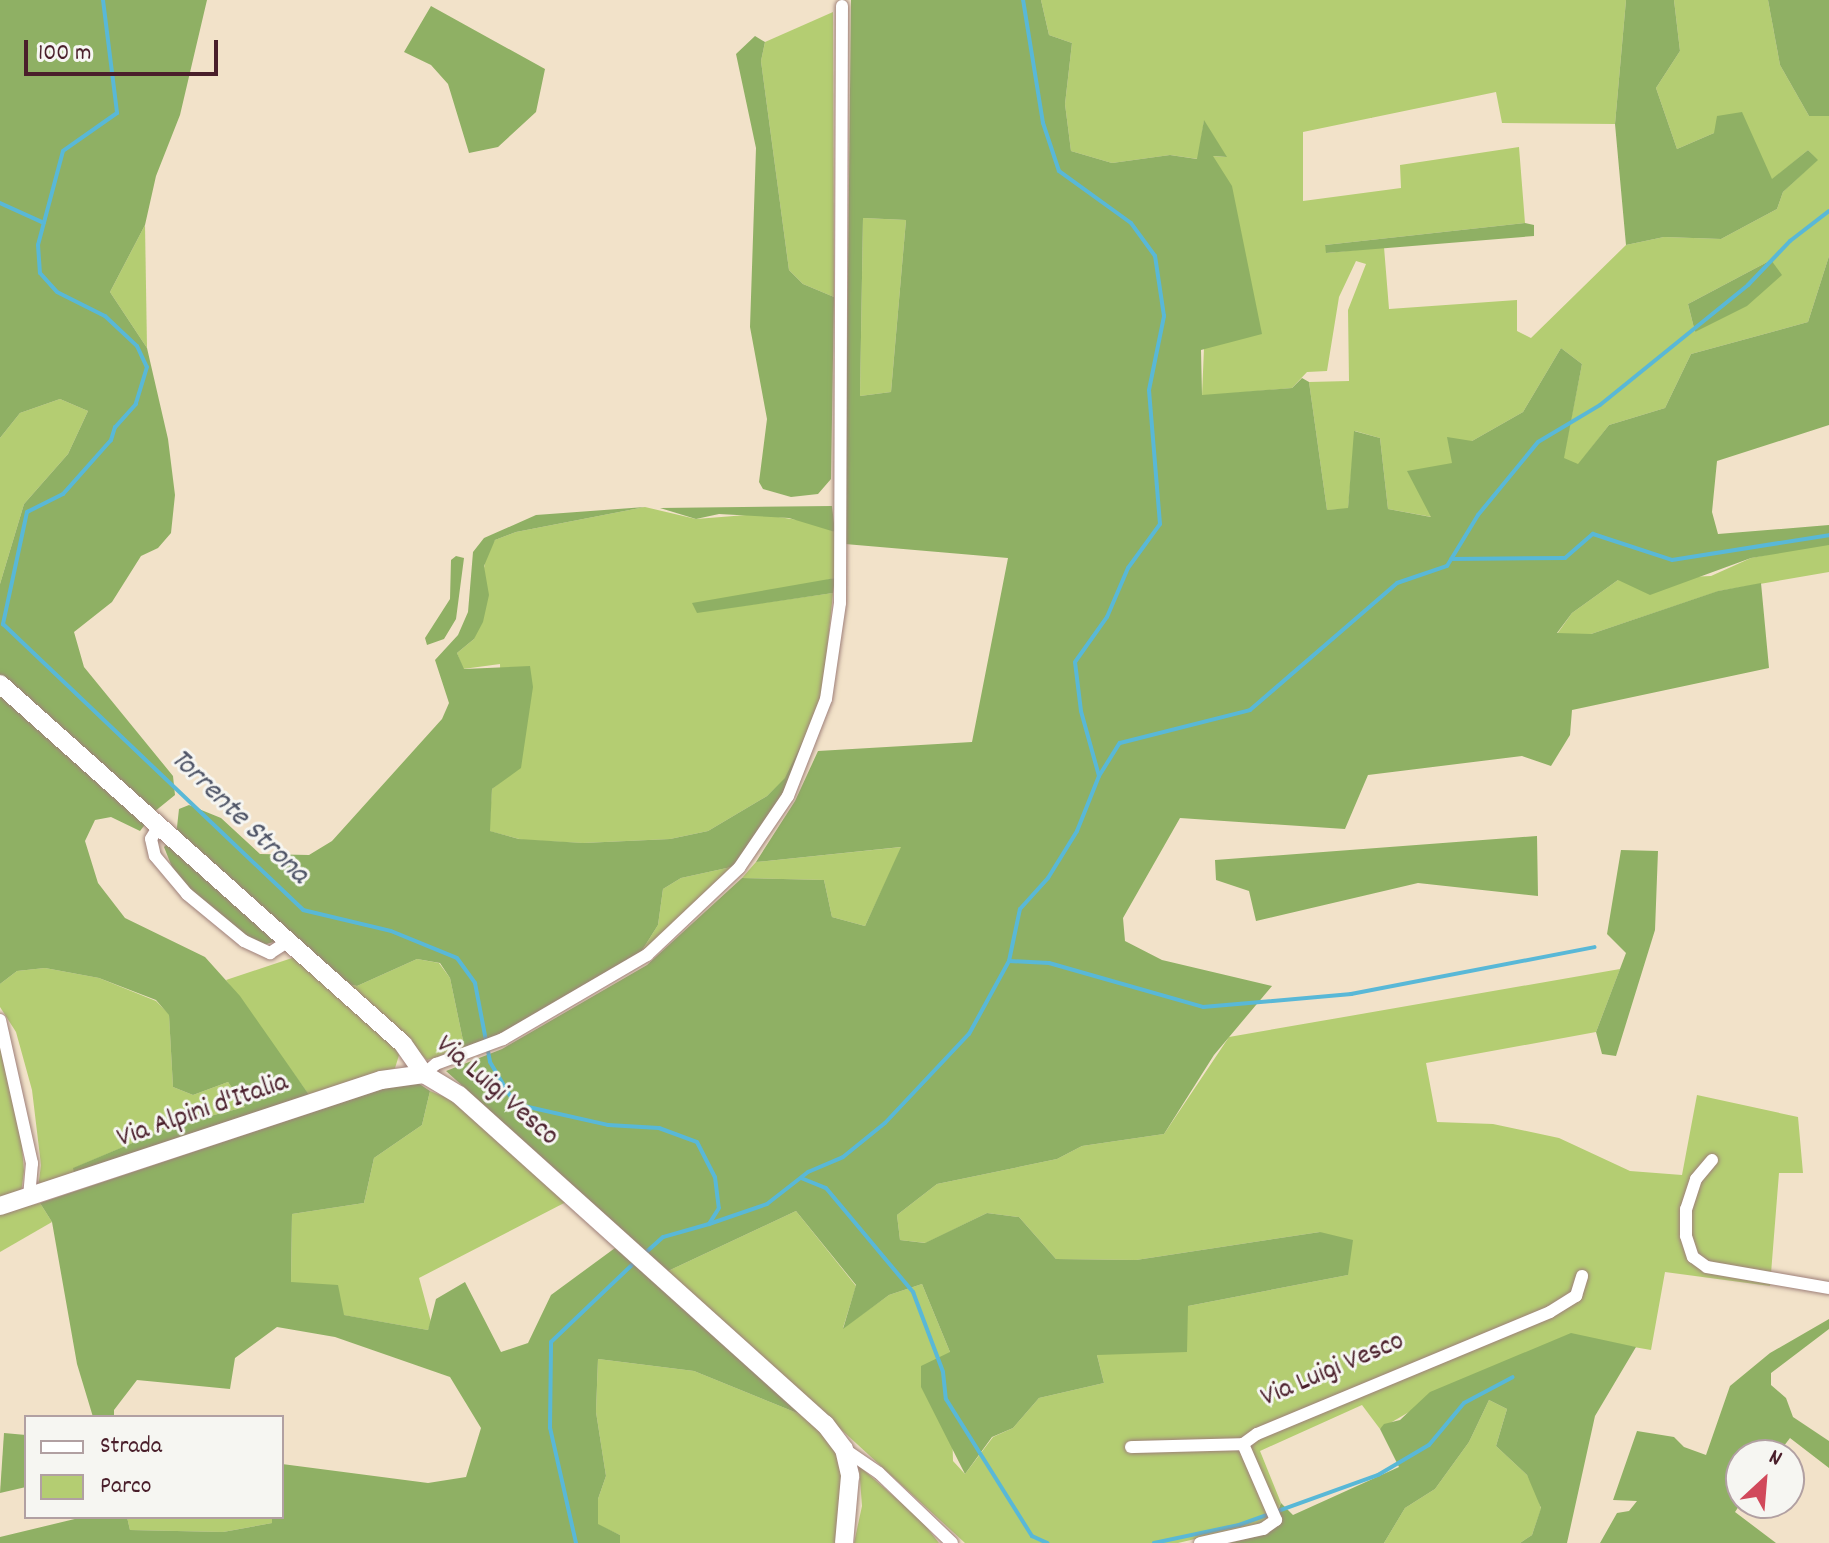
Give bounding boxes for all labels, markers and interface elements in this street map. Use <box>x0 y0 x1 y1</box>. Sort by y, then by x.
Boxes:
scale bar <box>28 24 222 74</box>
text: 100 m <box>38 37 91 71</box>
water label: Torrente Strona <box>161 743 315 893</box>
street label: Via Luigi Vesco <box>428 1030 564 1154</box>
street label: Via Alpini d'Italia <box>113 1067 293 1157</box>
street label: Via Luigi Vesco <box>1257 1326 1409 1416</box>
legend <box>24 1415 284 1519</box>
text: Strada <box>100 1430 162 1464</box>
north arrow <box>1725 1439 1805 1519</box>
text: N <box>1763 1442 1787 1475</box>
text: Parco <box>100 1470 151 1504</box>

